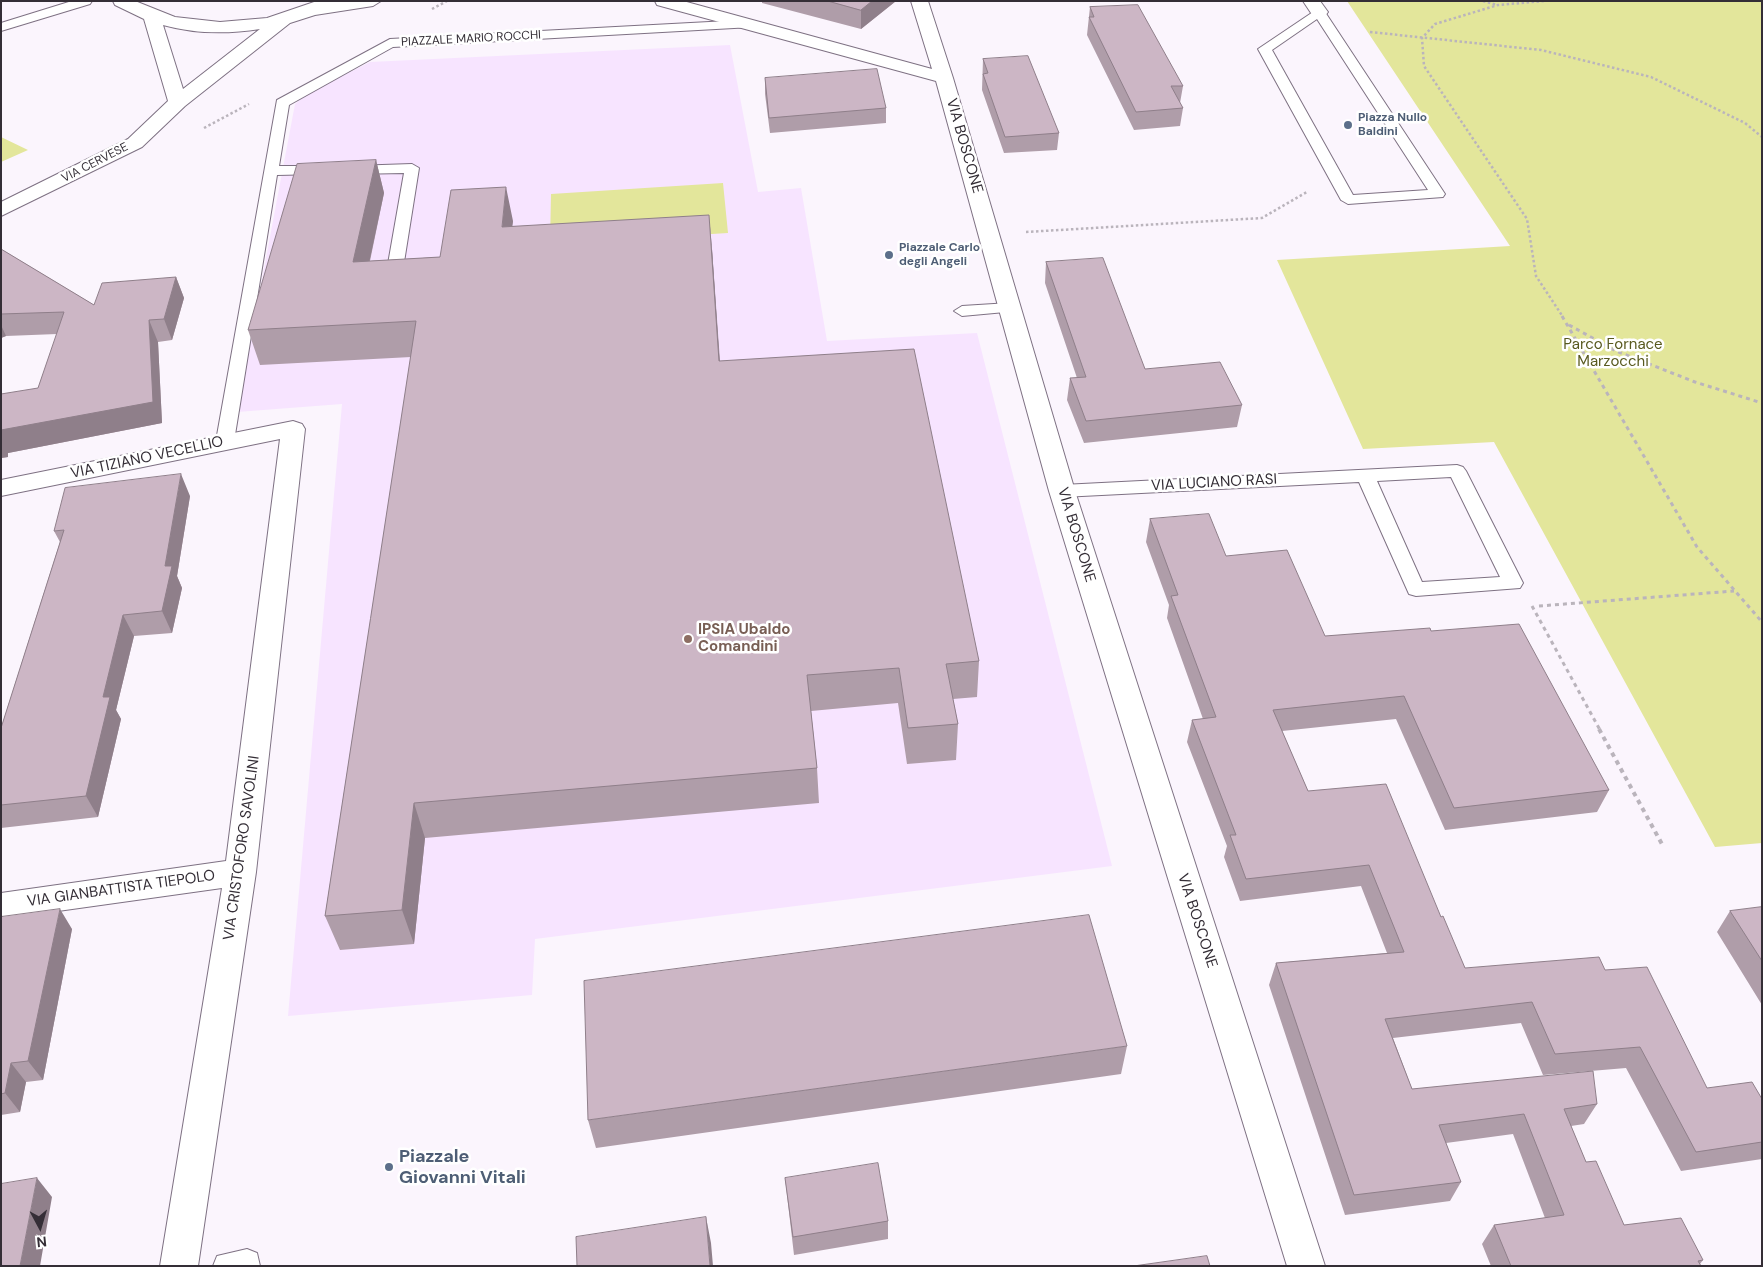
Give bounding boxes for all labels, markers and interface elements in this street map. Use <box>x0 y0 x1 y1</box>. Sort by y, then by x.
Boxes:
street label: PIAZZALE MARIO ROCCHI <box>401 28 541 50</box>
street label: VIA BOSCONE <box>942 96 986 196</box>
place label: Piazza Nullo Baldini <box>1358 111 1427 139</box>
marker: Piazza Nullo Baldini <box>1342 119 1354 131</box>
street label: VIA CERVESE <box>59 140 131 186</box>
place label: Piazzale Carlo degli Angeli <box>899 241 980 269</box>
marker: Piazzale Carlo degli Angeli <box>883 249 895 261</box>
park label: Parco Fornace Marzocchi <box>1563 336 1663 371</box>
street label: VIA TIZIANO VECELLIO <box>69 433 225 483</box>
street label: VIA LUCIANO RASI <box>1151 471 1277 495</box>
street label: VIA BOSCONE <box>1053 485 1099 585</box>
place label: IPSIA Ubaldo Comandini <box>698 621 790 656</box>
marker: IPSIA Ubaldo Comandini <box>682 633 694 645</box>
street label: VIA CRISTOFORO SAVOLINI <box>220 754 264 942</box>
street label: VIA GIANBATTISTA TIEPOLO <box>26 867 216 911</box>
street label: VIA BOSCONE <box>1173 872 1221 970</box>
place label: Piazzale Giovanni Vitali <box>399 1146 526 1188</box>
marker: Piazzale Giovanni Vitali <box>383 1161 395 1173</box>
north arrow <box>15 1202 65 1252</box>
text: N <box>36 1232 48 1251</box>

